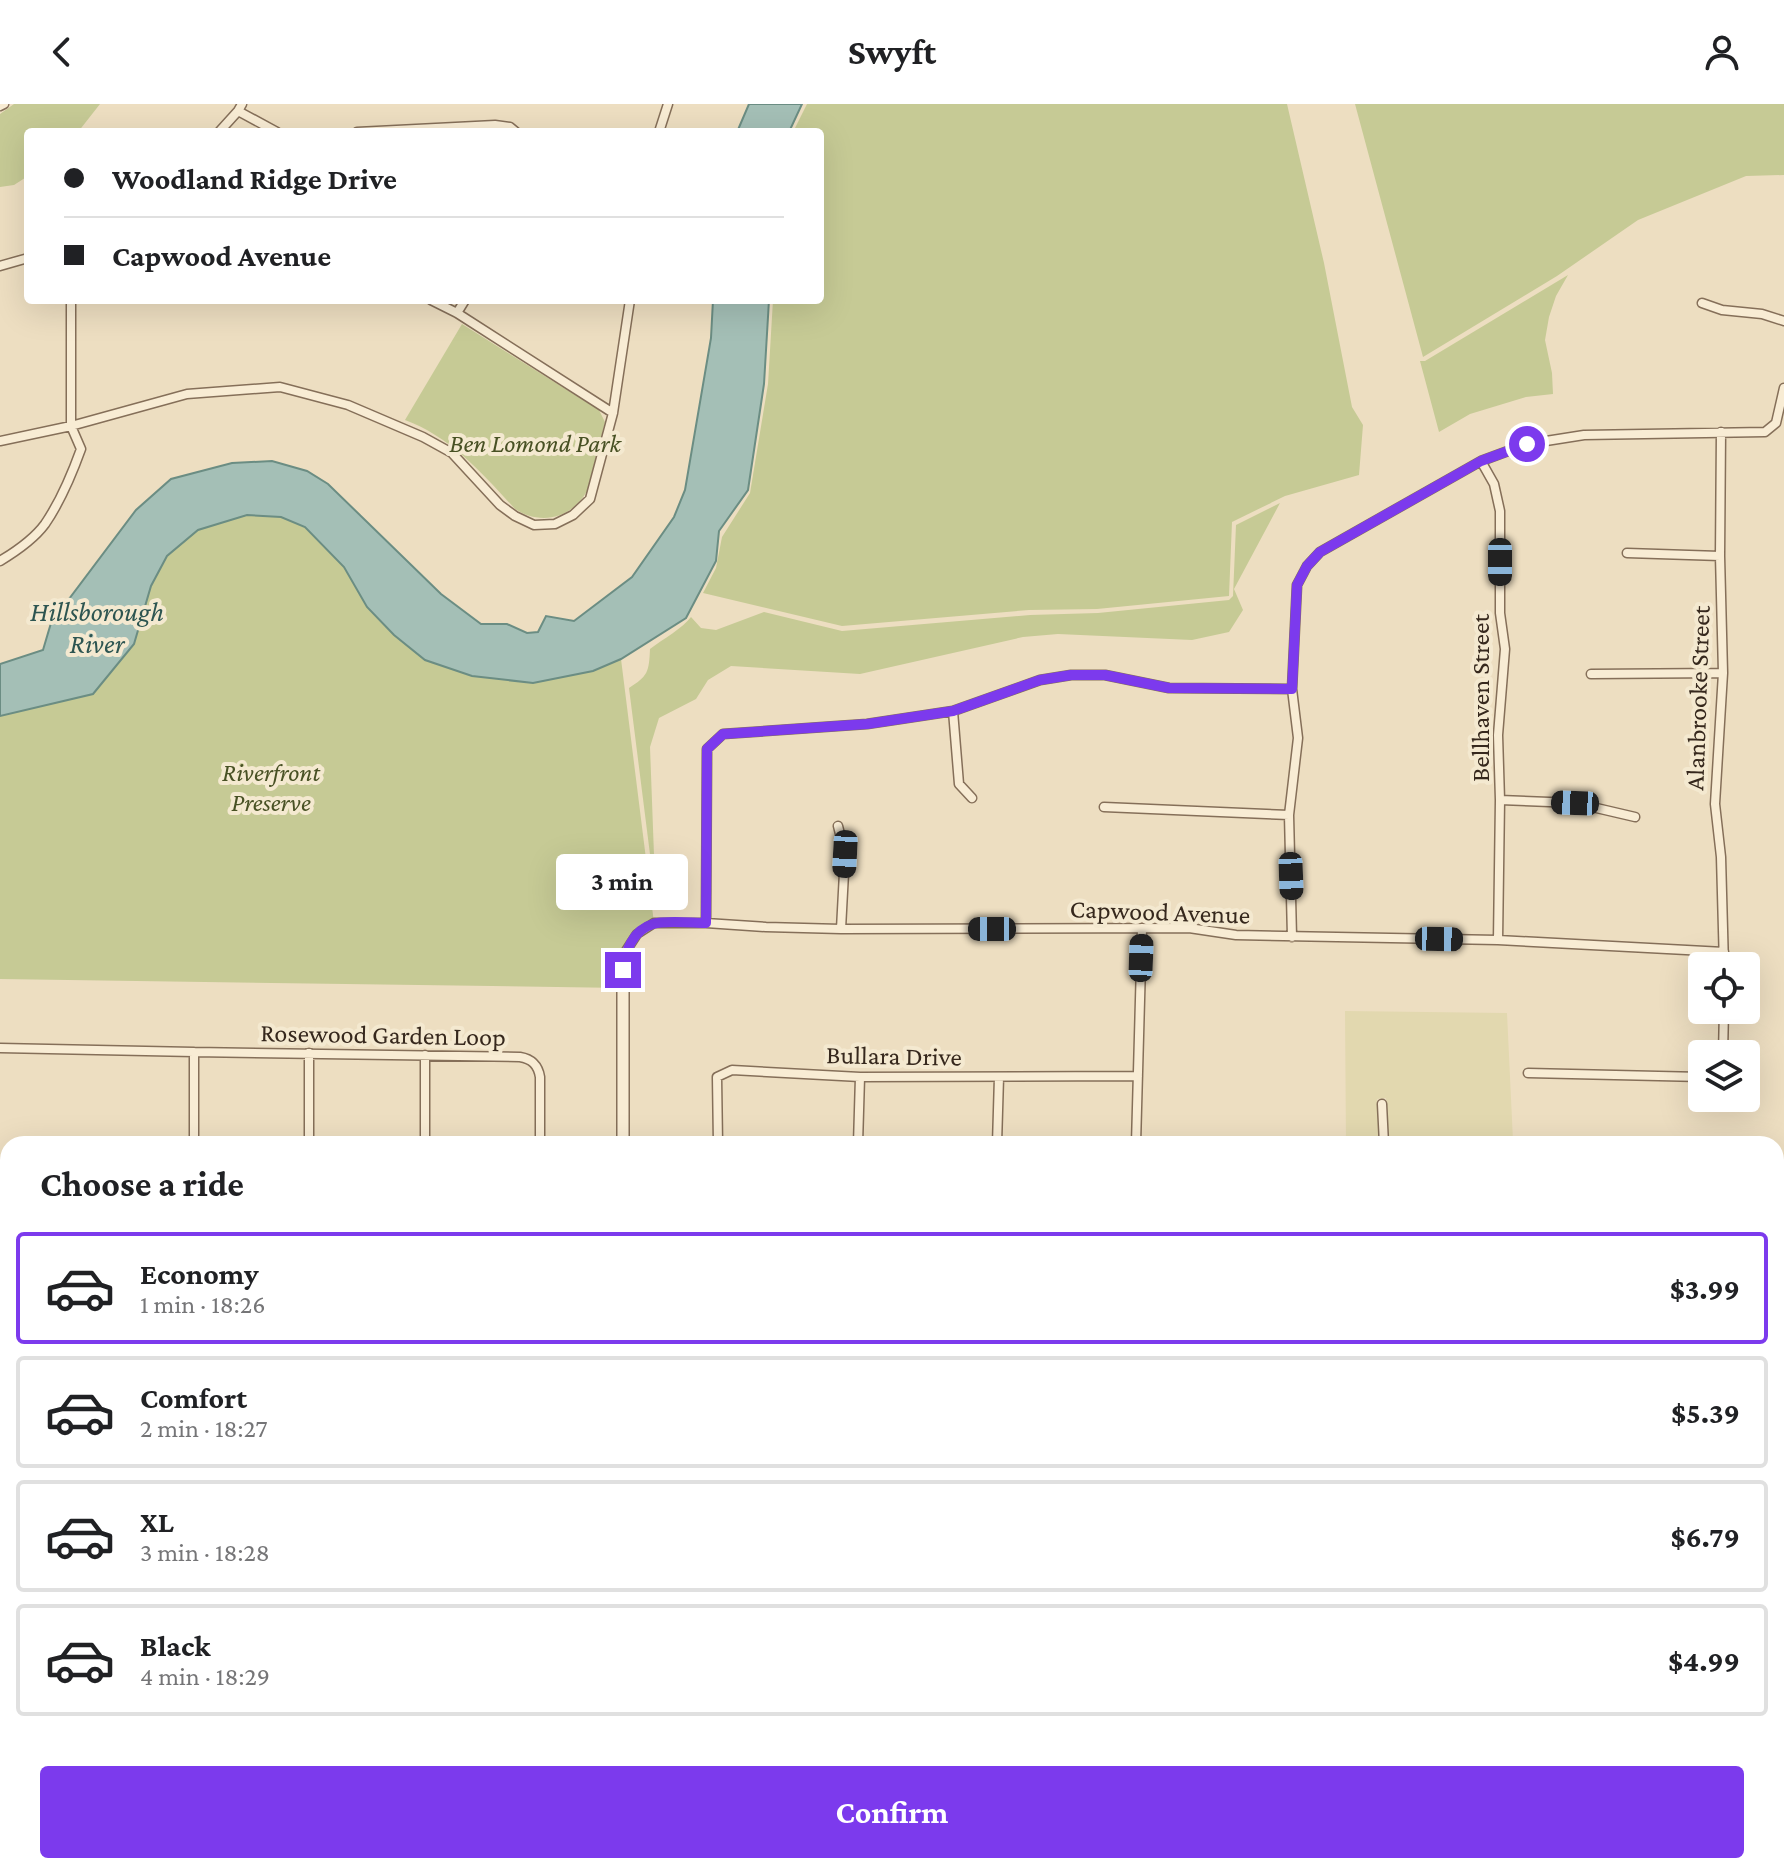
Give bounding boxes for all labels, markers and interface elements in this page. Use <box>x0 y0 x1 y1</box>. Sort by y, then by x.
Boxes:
icon: back <box>40 30 84 74</box>
icon: person <box>1700 30 1744 74</box>
text: Swyft <box>848 32 936 72</box>
text: Woodland Ridge Drive <box>112 162 397 195</box>
text: Capwood Avenue <box>112 239 331 272</box>
route start <box>1509 426 1545 462</box>
park label: Ben Lomond Park <box>449 429 622 458</box>
car <box>1488 538 1512 586</box>
water label: Hillsborough River <box>30 596 164 659</box>
street label: Alanbrooke Street <box>1680 605 1716 791</box>
street label: Bellhaven Street <box>1466 614 1495 782</box>
park label: Riverfront Preserve <box>222 758 320 817</box>
car <box>1551 790 1599 816</box>
car <box>832 829 858 879</box>
car <box>1278 852 1304 900</box>
callout: 3 min <box>557 854 689 910</box>
text: 3 min <box>591 867 653 896</box>
street label: Capwood Avenue <box>1069 894 1251 930</box>
car <box>968 917 1016 941</box>
car <box>1415 927 1463 951</box>
car <box>1128 934 1154 982</box>
route end <box>605 952 641 988</box>
map controls <box>1688 952 1760 1112</box>
button: locate <box>1688 952 1760 1024</box>
street label: Rosewood Garden Loop <box>260 1018 506 1052</box>
street label: Bullara Drive <box>826 1040 962 1072</box>
button: layers <box>1688 1040 1760 1112</box>
text: Choose a ride <box>40 1164 244 1204</box>
icon: car <box>44 1252 116 1324</box>
text: Economy <box>140 1257 259 1290</box>
text: $3.99 <box>1670 1272 1740 1305</box>
text: 1 min · 18:26 <box>140 1290 265 1319</box>
icon: car <box>44 1376 116 1448</box>
text: Comfort <box>140 1381 247 1414</box>
text: $5.39 <box>1671 1396 1740 1429</box>
text: 2 min · 18:27 <box>140 1414 268 1443</box>
icon: car <box>44 1500 116 1572</box>
text: XL <box>140 1505 174 1538</box>
text: $6.79 <box>1671 1520 1740 1553</box>
text: 3 min · 18:28 <box>140 1538 270 1567</box>
icon: car <box>44 1624 116 1696</box>
text: Black <box>140 1629 211 1662</box>
text: $4.99 <box>1668 1644 1740 1677</box>
text: 4 min · 18:29 <box>140 1662 270 1691</box>
button: Confirm <box>40 1766 1744 1858</box>

